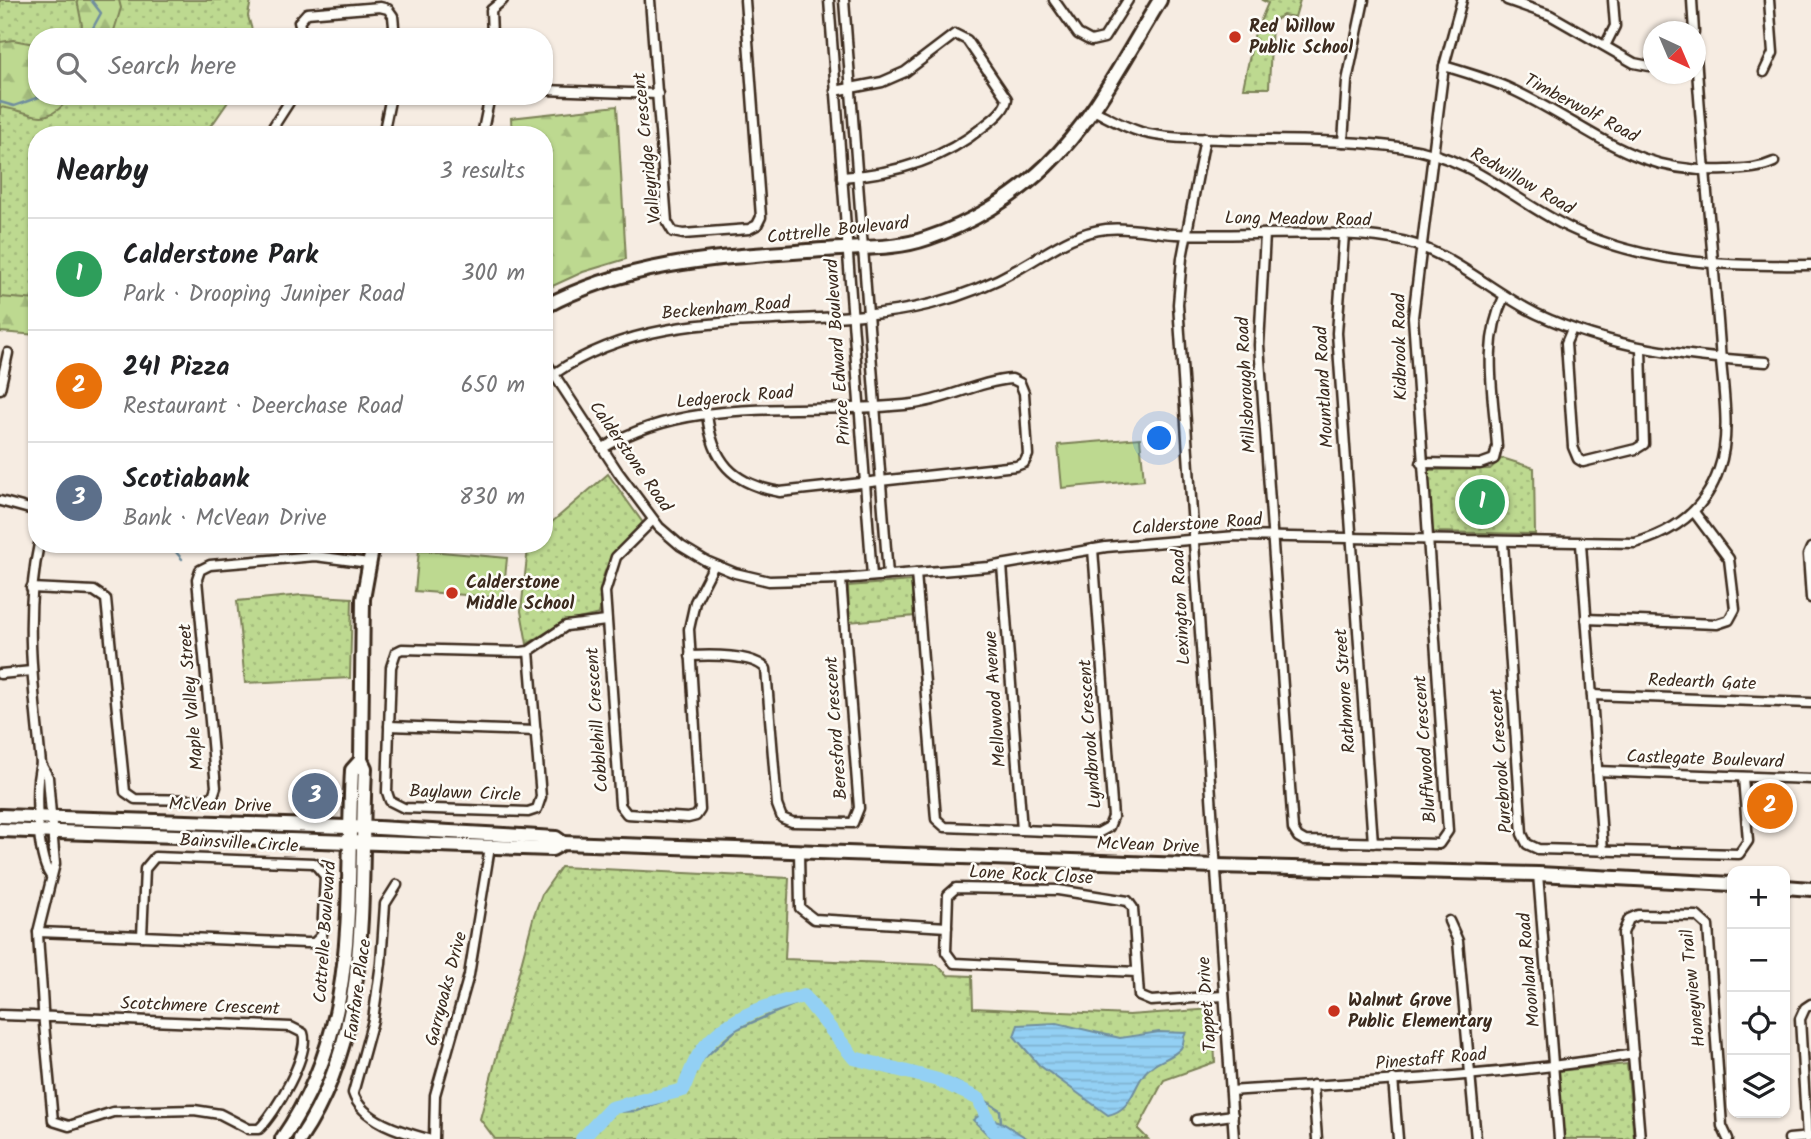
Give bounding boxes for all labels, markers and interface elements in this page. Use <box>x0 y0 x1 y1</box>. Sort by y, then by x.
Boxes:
place label: Red Willow Public School <box>1249 13 1353 63</box>
north arrow <box>1643 21 1706 84</box>
search box <box>28 28 553 105</box>
marker: Red Willow Public School <box>1227 29 1243 45</box>
text: Search here <box>108 46 236 88</box>
icon: search <box>52 48 90 86</box>
street label: Timberwolf Road <box>1518 66 1645 152</box>
street label: Valleyridge Crescent <box>626 70 670 225</box>
street label: Redwillow Road <box>1464 140 1581 224</box>
text: Nearby <box>56 148 148 196</box>
text: 3 results <box>439 154 525 190</box>
street label: Long Meadow Road <box>1224 204 1373 236</box>
street label: Cottrelle Boulevard <box>765 209 912 253</box>
text: Calderstone Park <box>123 235 318 277</box>
text: 1 <box>76 256 82 292</box>
text: 300 m <box>461 256 525 292</box>
street label: Prince Edward Boulevard <box>818 257 860 446</box>
text: Park · Drooping Juniper Road <box>123 277 405 313</box>
street label: Beckenham Road <box>660 289 793 329</box>
street label: Kidbrook Road <box>1386 292 1416 401</box>
street label: Millsborough Road <box>1229 315 1265 454</box>
street label: Mountland Road <box>1307 324 1343 449</box>
text: 241 Pizza <box>123 347 229 389</box>
text: 2 <box>72 368 86 404</box>
text: 650 m <box>461 368 525 404</box>
street label: Ledgerock Road <box>675 378 796 418</box>
text: Restaurant · Deerchase Road <box>123 389 403 425</box>
street label: Calderstone Road <box>581 395 680 520</box>
your location <box>1142 421 1176 455</box>
text: Scotiabank <box>123 459 249 501</box>
pin: 1 <box>1459 476 1505 528</box>
text: 3 <box>73 480 85 516</box>
text: 830 m <box>459 480 525 516</box>
text: Bank · McVean Drive <box>123 501 327 537</box>
street label: Calderstone Road <box>1131 506 1264 544</box>
street label: Lexington Road <box>1164 547 1200 666</box>
place label: Calderstone Middle School <box>466 569 574 619</box>
marker: Calderstone Middle School <box>444 585 460 601</box>
street label: Maple Valley Street <box>171 621 213 772</box>
street label: Rathmore Street <box>1327 627 1365 754</box>
street label: Mellowood Avenue <box>977 630 1015 768</box>
street label: Cobblehill Crescent <box>578 645 618 794</box>
street label: Beresford Crescent <box>817 654 856 801</box>
street label: Lyndbrook Crescent <box>1071 657 1111 810</box>
street label: Redearth Gate <box>1647 667 1757 699</box>
street label: Bluffwood Crescent <box>1406 673 1446 824</box>
street label: Purebrook Crescent <box>1482 687 1522 834</box>
street label: Castlegate Boulevard <box>1626 743 1785 777</box>
pin: 3 <box>292 770 338 822</box>
street label: Baylawn Circle <box>409 778 521 810</box>
pin: 2 <box>1747 780 1793 832</box>
street label: McVean Drive <box>168 791 272 821</box>
street label: Bainsville Circle <box>179 826 299 862</box>
street label: McVean Drive <box>1096 830 1200 862</box>
street label: Lone Rock Close <box>968 858 1094 894</box>
street label: Cottrelle Boulevard <box>307 859 346 1004</box>
map controls <box>1727 866 1790 1118</box>
button: + <box>1727 866 1790 929</box>
street label: Moonland Road <box>1510 911 1549 1028</box>
street label: Honeyview Trail <box>1673 927 1715 1048</box>
street label: Garryoaks Drive <box>418 929 476 1049</box>
button: − <box>1727 929 1790 992</box>
street label: Fanfare Place <box>337 937 381 1043</box>
street label: Tappet Drive <box>1190 956 1226 1052</box>
place label: Walnut Grove Public Elementary <box>1348 987 1493 1037</box>
street label: Scotchmere Crescent <box>120 990 281 1024</box>
button: locate <box>1727 992 1790 1055</box>
marker: Walnut Grove Public Elementary <box>1326 1003 1342 1019</box>
street label: Pinestaff Road <box>1374 1041 1489 1079</box>
button: layers <box>1727 1055 1790 1118</box>

